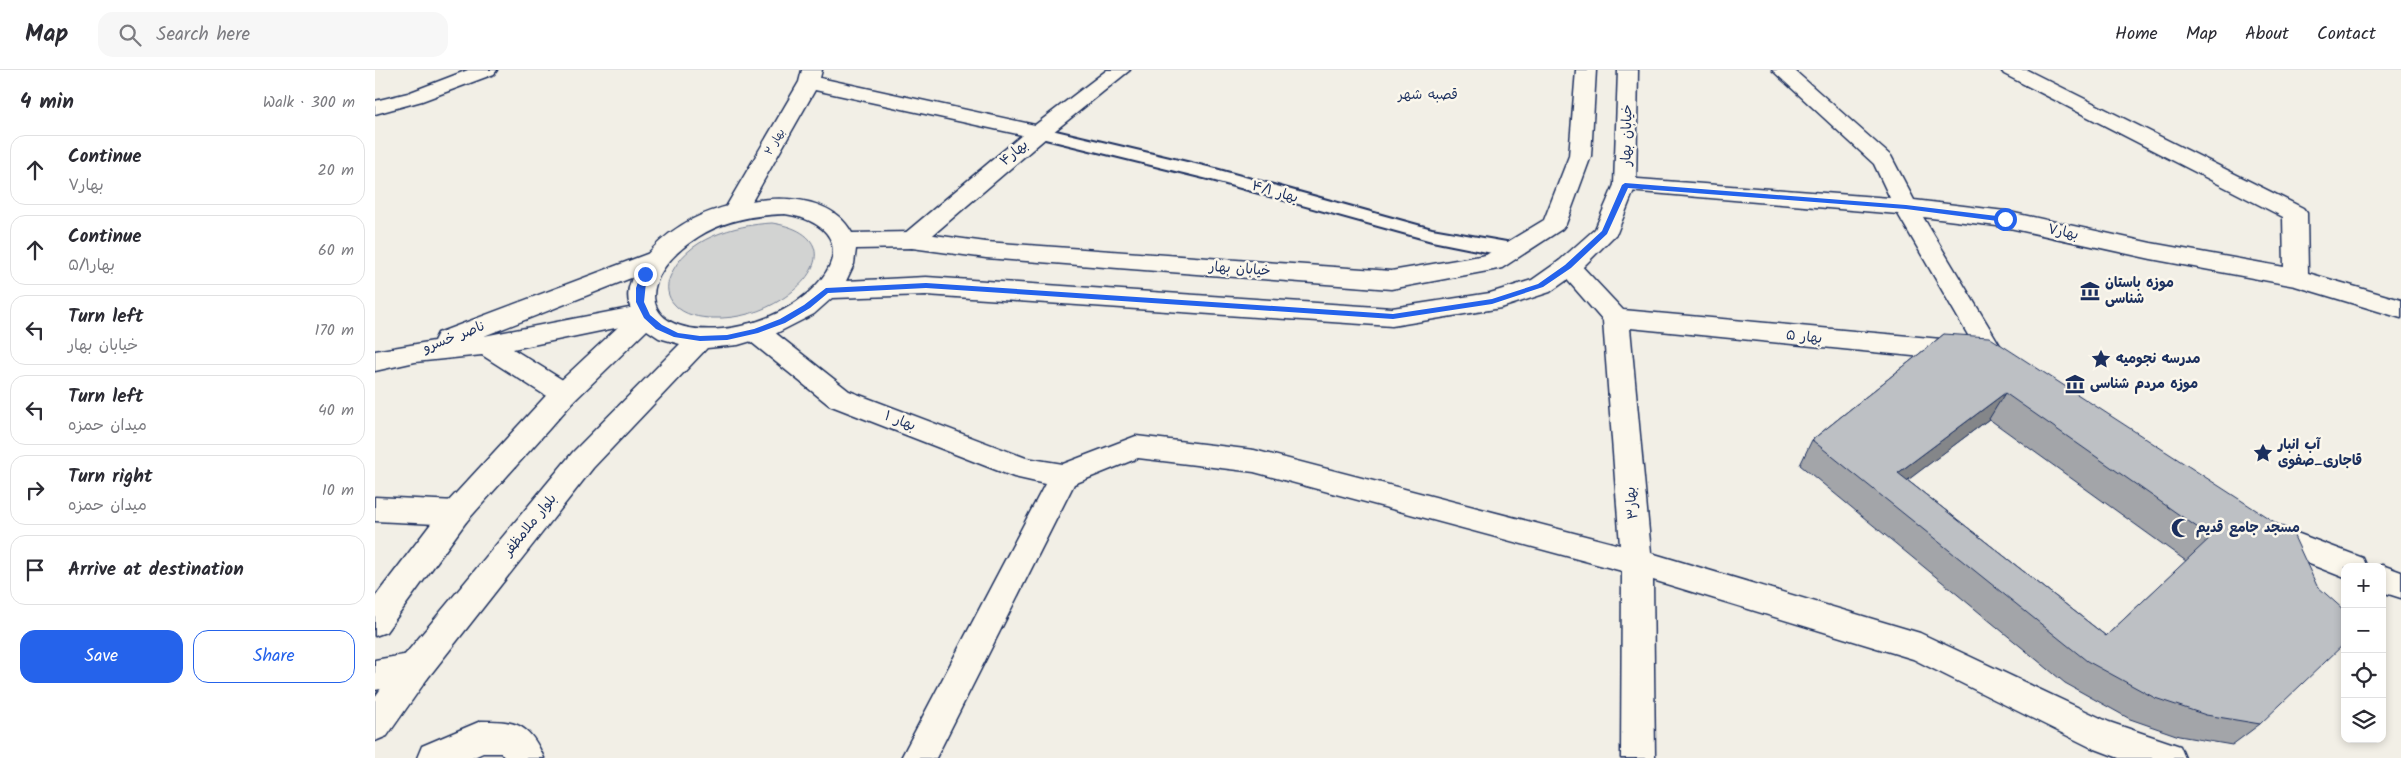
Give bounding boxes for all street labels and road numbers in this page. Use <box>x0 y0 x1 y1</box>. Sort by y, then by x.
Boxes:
street label: خیابان بهار <box>1615 104 1639 167</box>
street label: بهار ۲ <box>760 125 790 159</box>
street label: بهار۴ <box>995 134 1033 172</box>
street label: بهار ۴/۱ <box>1249 175 1301 209</box>
street label: بهار۷ <box>2045 218 2081 246</box>
street label: خیابان بهار <box>1208 256 1271 282</box>
street label: ناصر خسرو <box>419 315 488 359</box>
street label: بهار ۵ <box>1785 324 1823 350</box>
street label: بهار ۱ <box>881 405 919 437</box>
street label: بهار۳ <box>1620 486 1644 520</box>
street label: بلوار ملامظفر <box>497 489 562 562</box>

